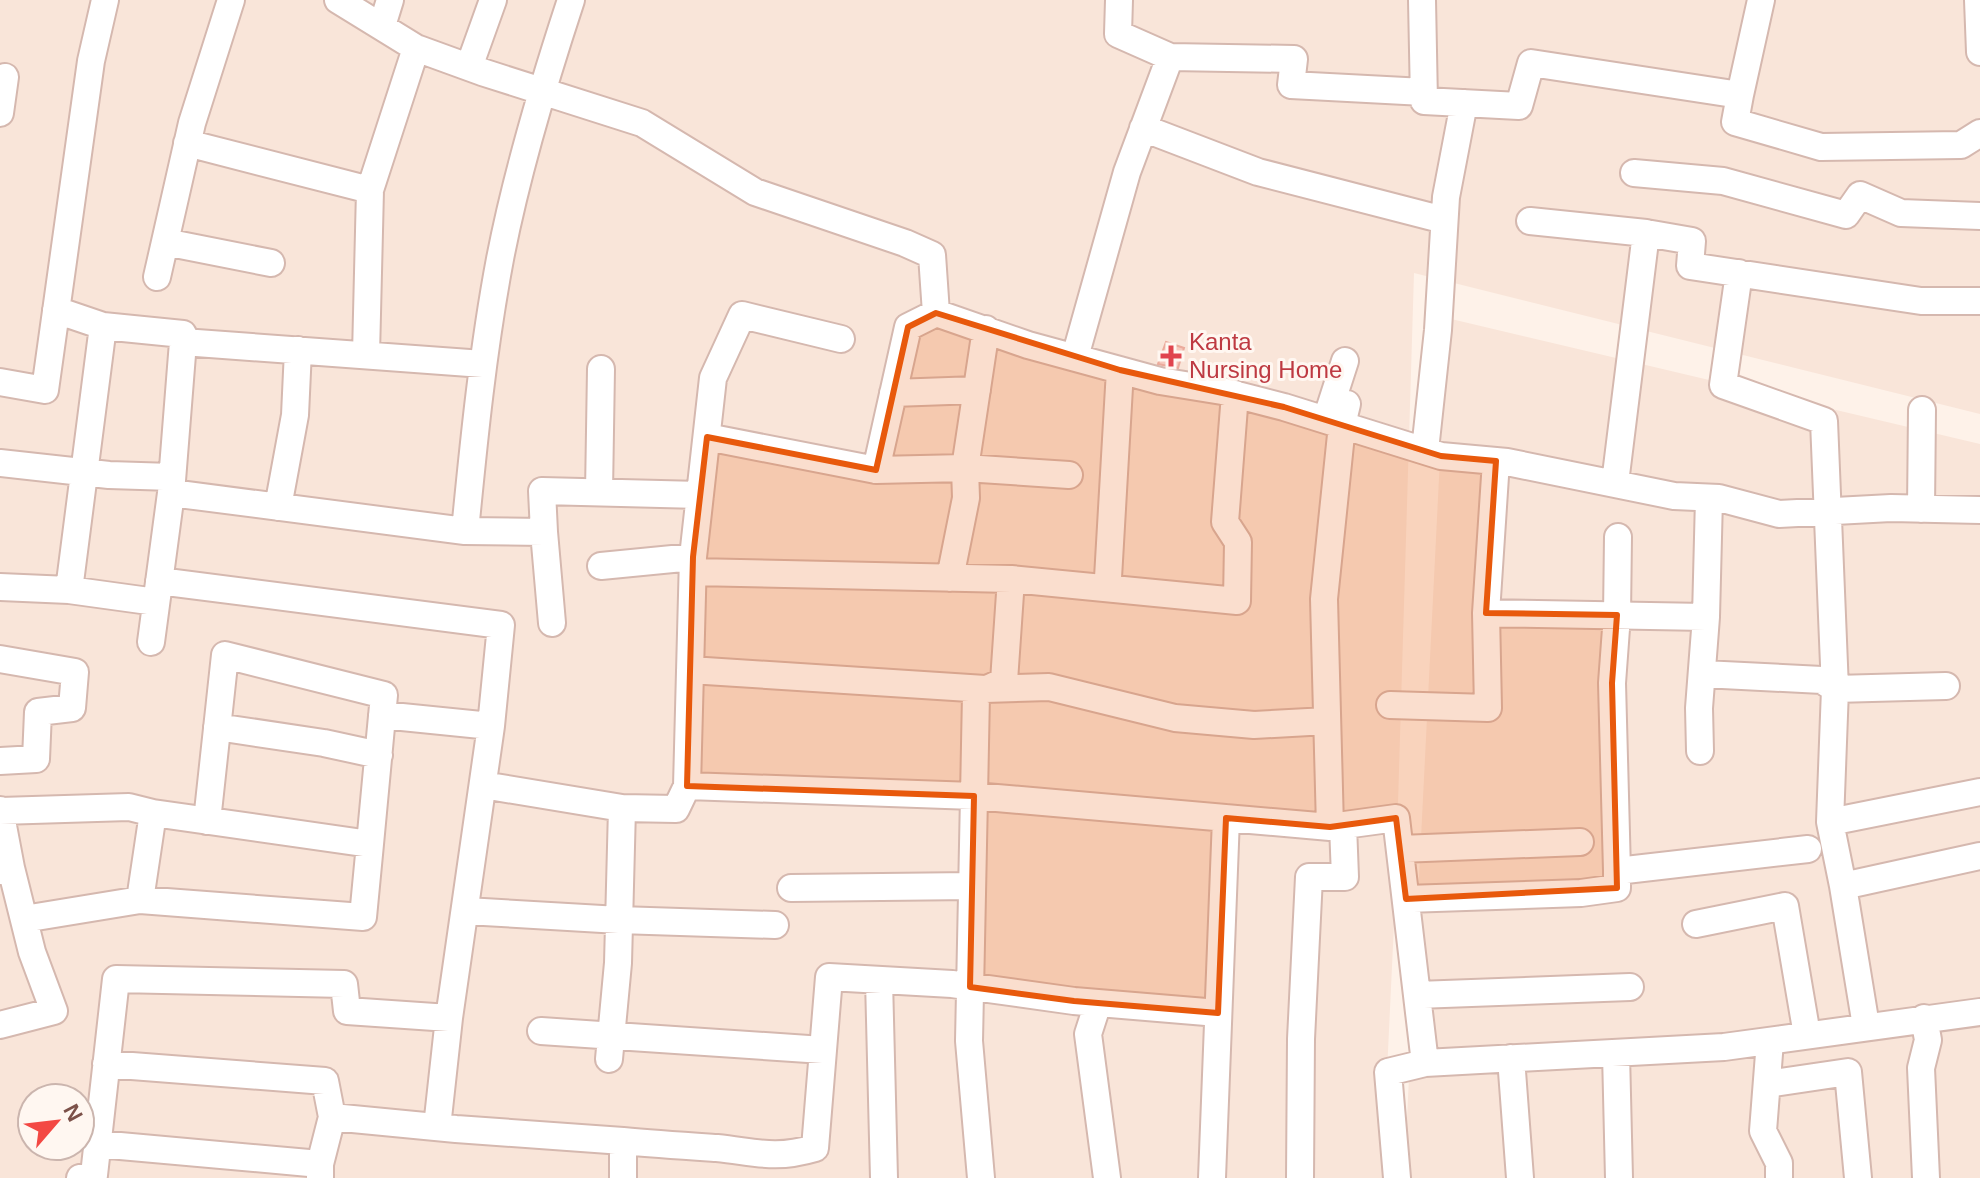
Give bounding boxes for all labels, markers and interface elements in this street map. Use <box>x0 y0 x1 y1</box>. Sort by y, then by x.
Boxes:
place label: Kanta Nursing Home <box>1189 328 1342 383</box>
marker: Kanta Nursing Home <box>1160 345 1182 367</box>
north arrow <box>16 1082 96 1162</box>
text: N <box>58 1100 88 1126</box>

